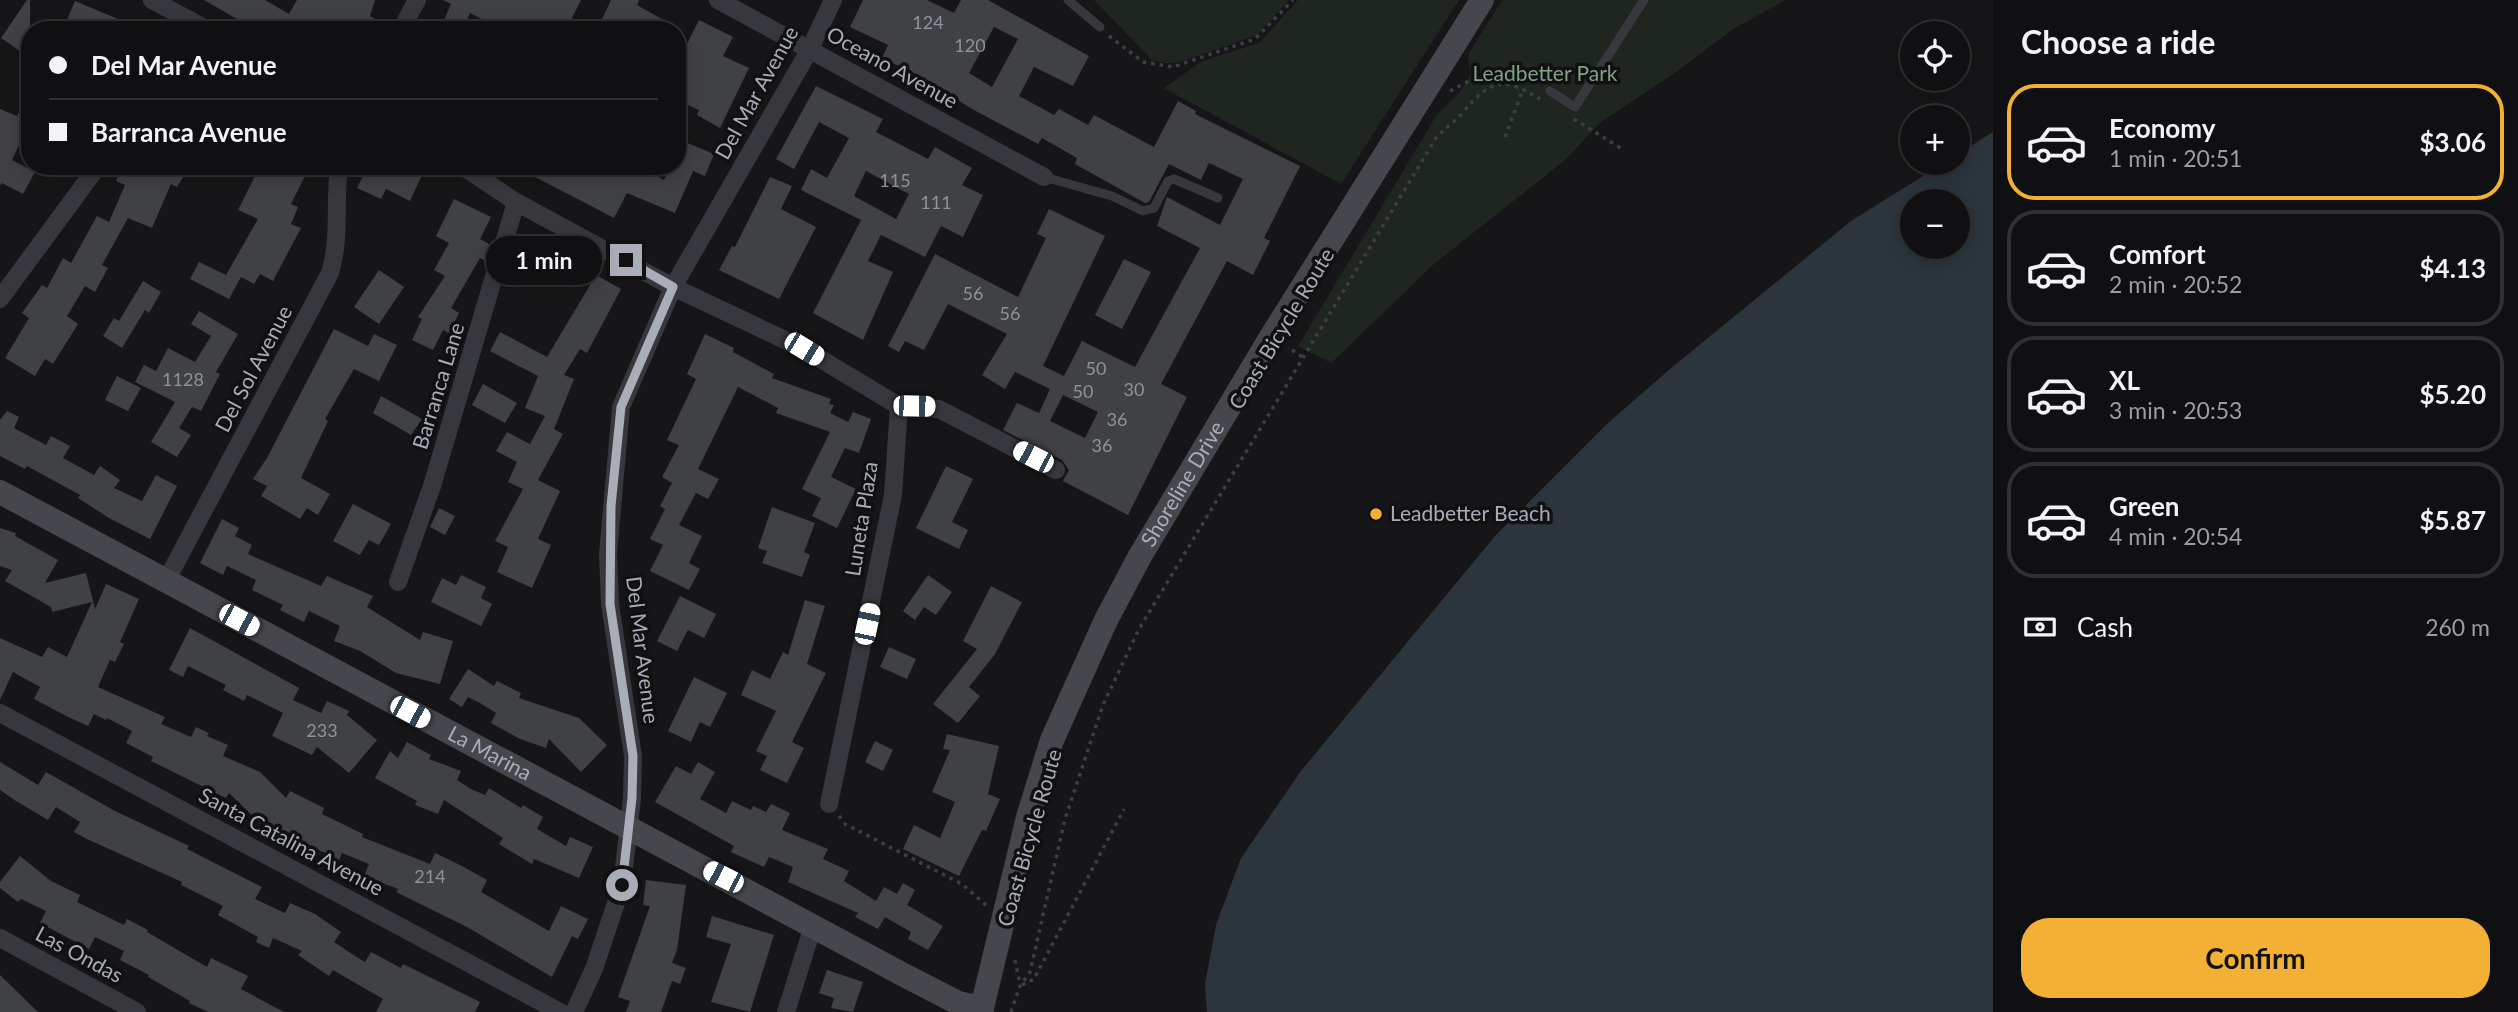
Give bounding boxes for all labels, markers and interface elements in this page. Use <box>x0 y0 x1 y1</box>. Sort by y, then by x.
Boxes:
house number: 124 <box>912 11 944 33</box>
street label: Oceano Avenue <box>823 20 963 113</box>
street label: Del Mar Avenue <box>709 21 803 163</box>
map controls <box>1900 21 1970 259</box>
button: locate <box>1900 21 1970 91</box>
text: Choose a ride <box>2021 22 2215 61</box>
house number: 120 <box>954 34 986 56</box>
text: Del Mar Avenue <box>91 49 277 81</box>
park label: Leadbetter Park <box>1472 60 1618 85</box>
button: + <box>1900 105 1970 175</box>
icon: car <box>2025 111 2088 174</box>
text: Economy <box>2109 112 2215 144</box>
text: Barranca Avenue <box>91 116 287 148</box>
text: $3.06 <box>2420 126 2486 158</box>
text: 1 min · 20:51 <box>2109 144 2242 172</box>
house number: 115 <box>879 169 911 191</box>
button: − <box>1900 189 1970 259</box>
house number: 111 <box>920 191 952 213</box>
callout: 1 min <box>486 236 602 284</box>
icon: car <box>2025 237 2088 300</box>
text: Comfort <box>2109 238 2206 270</box>
street label: Coast Bicycle Route <box>1223 243 1339 413</box>
route end <box>610 244 642 276</box>
text: 1 min <box>515 246 573 274</box>
text: $4.13 <box>2420 252 2486 284</box>
text: 2 min · 20:52 <box>2109 270 2242 298</box>
house number: 56 <box>963 282 983 304</box>
street label: Del Sol Avenue <box>209 301 296 436</box>
house number: 56 <box>1000 302 1020 324</box>
street label: Barranca Lane <box>406 319 469 452</box>
car <box>781 329 828 369</box>
house number: 50 <box>1086 357 1106 379</box>
icon: car <box>2025 363 2088 426</box>
text: XL <box>2109 364 2140 396</box>
house number: 1128 <box>162 368 204 390</box>
house number: 30 <box>1124 378 1144 400</box>
text: $5.20 <box>2420 378 2486 410</box>
house number: 50 <box>1073 380 1093 402</box>
car <box>893 395 936 417</box>
text: 3 min · 20:53 <box>2109 396 2242 424</box>
house number: 36 <box>1107 408 1127 430</box>
street label: Shoreline Drive <box>1135 416 1229 551</box>
house number: 36 <box>1092 434 1112 456</box>
car <box>1010 438 1057 476</box>
street label: Luneta Plaza <box>839 460 882 578</box>
icon: car <box>2025 489 2088 552</box>
text: Green <box>2109 490 2179 522</box>
place label: Leadbetter Beach <box>1390 500 1551 525</box>
text: $5.87 <box>2420 504 2486 536</box>
marker: Leadbetter Beach <box>1368 506 1384 522</box>
text: 4 min · 20:54 <box>2109 522 2242 550</box>
street label: Del Mar Avenue <box>622 575 665 725</box>
car <box>216 601 263 639</box>
car <box>853 601 882 647</box>
icon: cash <box>2021 608 2059 646</box>
text: Cash <box>2077 611 2133 643</box>
text: 260 m <box>2425 613 2490 641</box>
car <box>387 693 434 731</box>
house number: 233 <box>306 719 338 741</box>
street label: La Marina <box>444 720 536 785</box>
street label: Coast Bicycle Route <box>991 746 1066 929</box>
street label: Santa Catalina Avenue <box>195 781 388 900</box>
car <box>700 858 747 896</box>
house number: 214 <box>414 865 446 887</box>
route start <box>606 869 638 901</box>
button: Confirm <box>2021 918 2490 998</box>
street label: Las Ondas <box>32 920 128 987</box>

